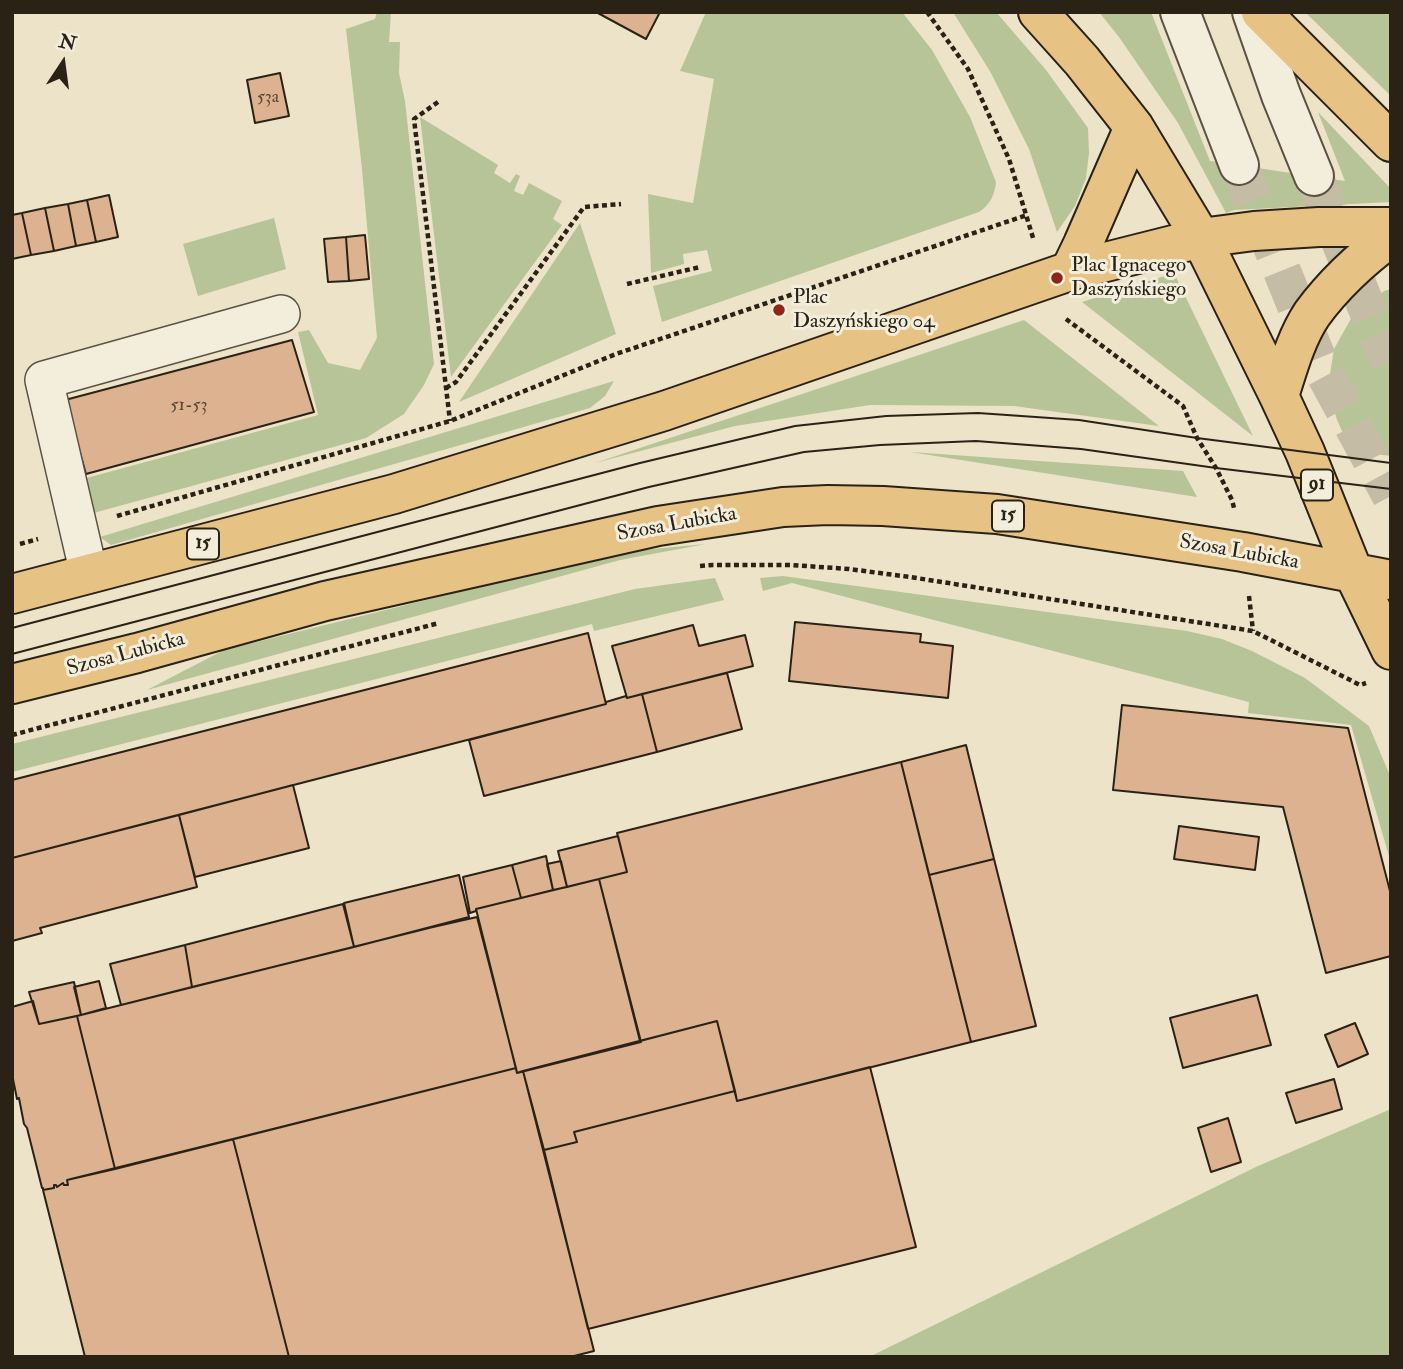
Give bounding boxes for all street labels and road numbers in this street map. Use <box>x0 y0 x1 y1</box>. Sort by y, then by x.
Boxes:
road number: 91 <box>1301 470 1333 500</box>
road number: 15 <box>992 500 1024 531</box>
street label: Szosa Lubicka <box>615 502 739 548</box>
road number: 15 <box>187 528 219 559</box>
street label: Szosa Lubicka <box>1177 530 1301 576</box>
street label: Szosa Lubicka <box>64 627 188 683</box>

